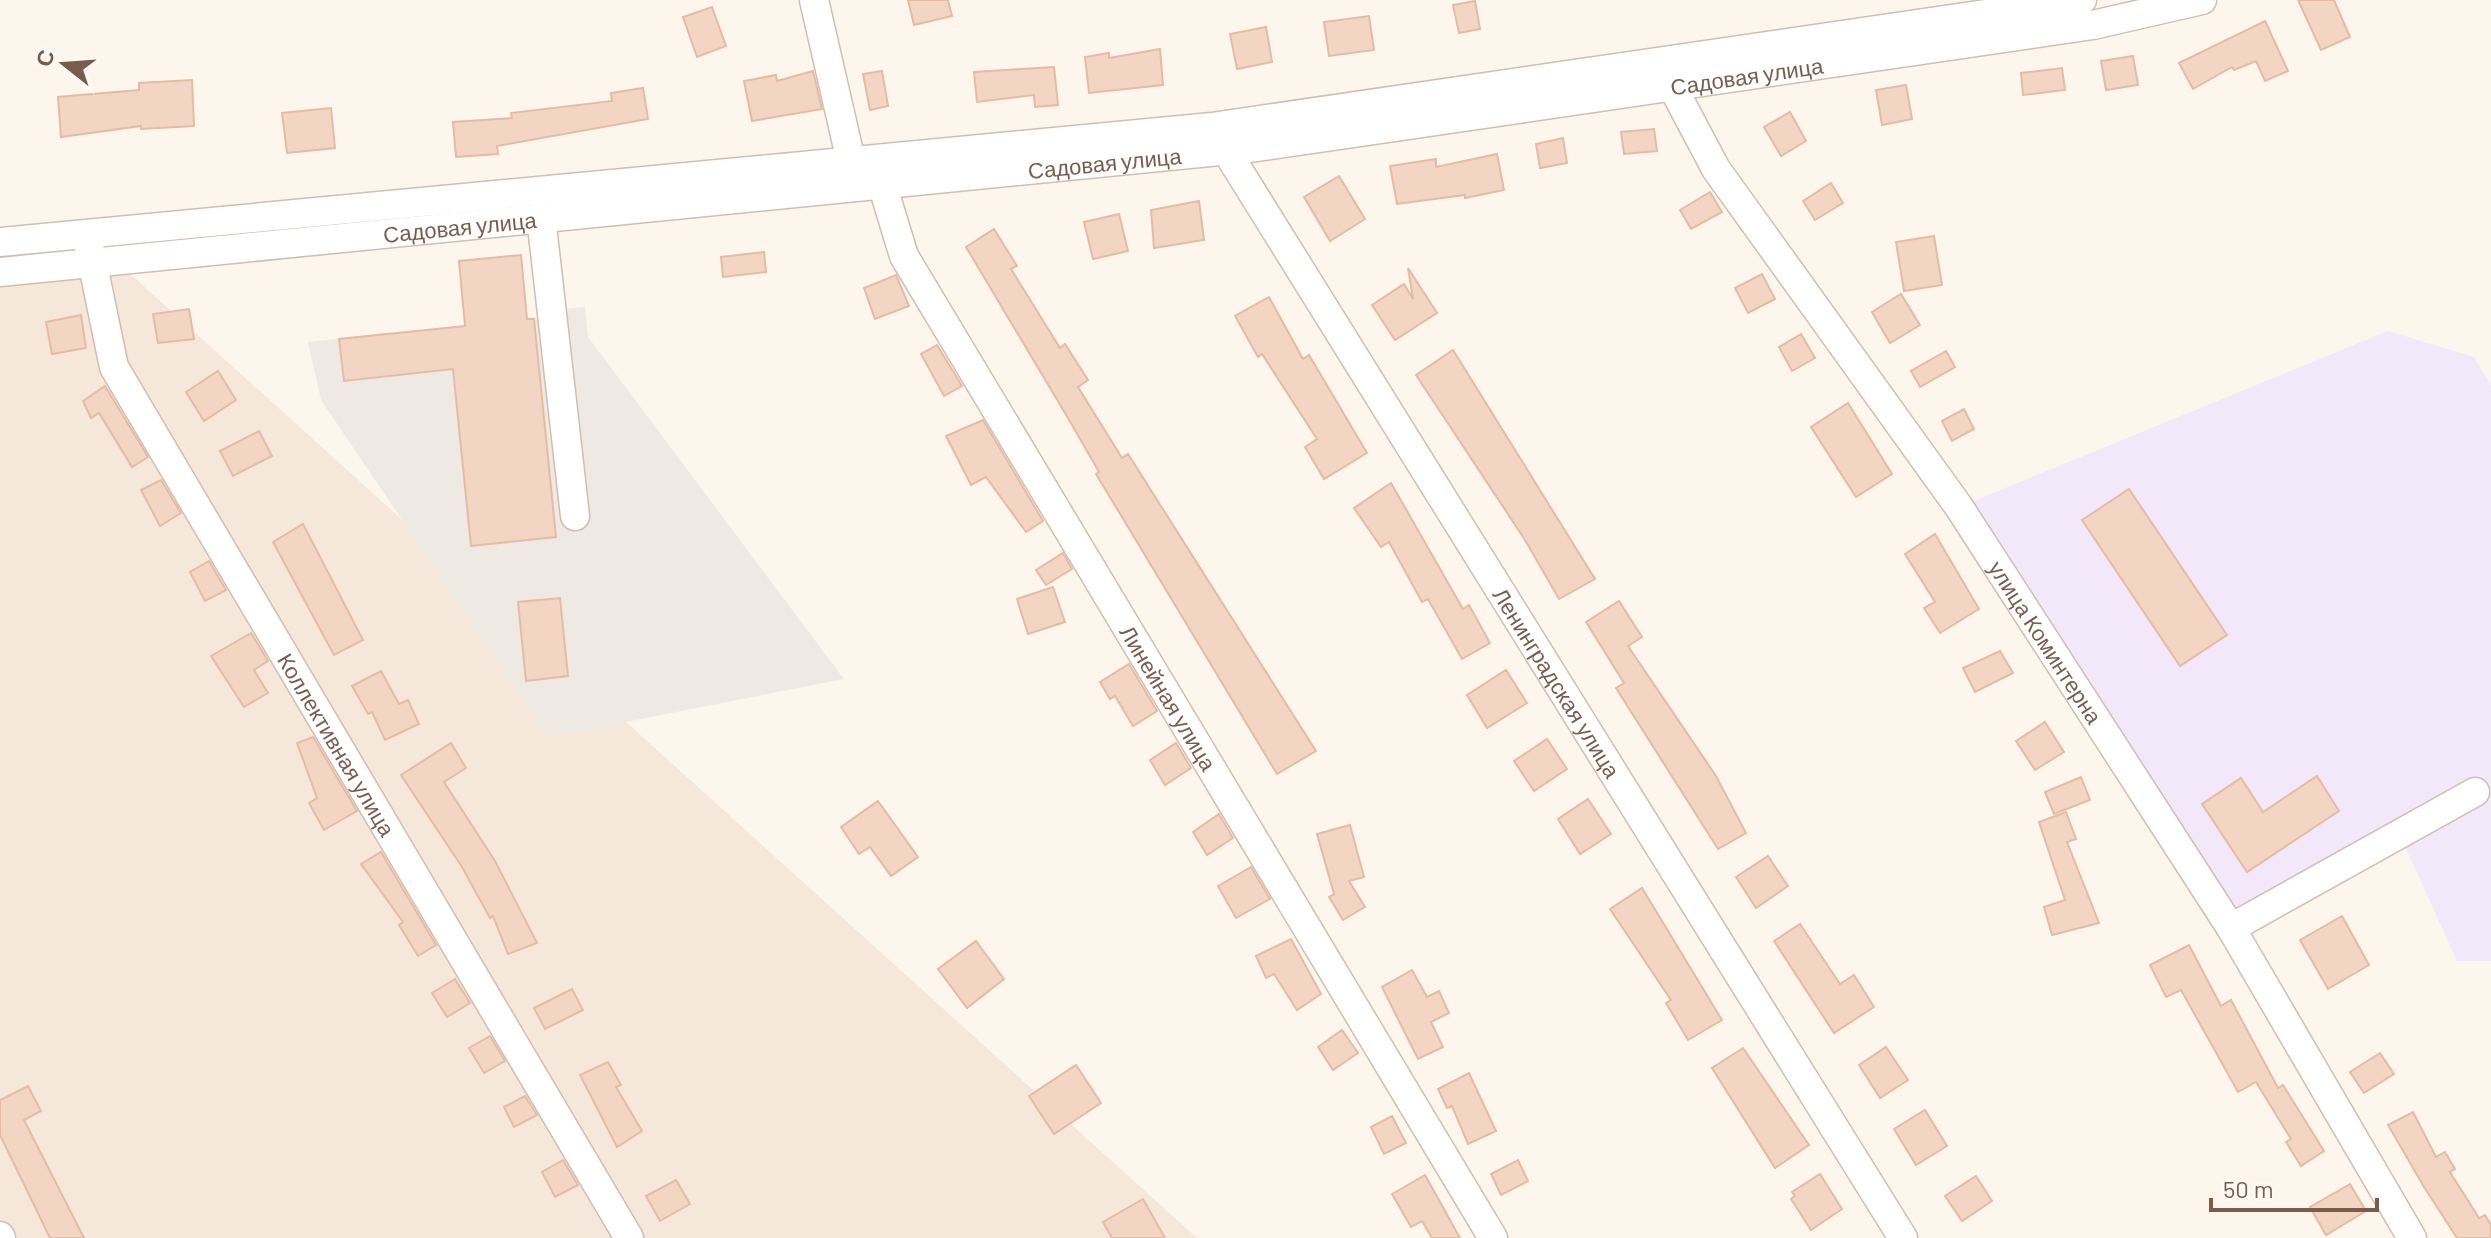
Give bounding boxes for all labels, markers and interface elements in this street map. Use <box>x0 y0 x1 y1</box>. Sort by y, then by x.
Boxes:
north arrow <box>24 24 104 104</box>
text: С <box>29 46 59 69</box>
street label: Садовая улица <box>1669 51 1825 100</box>
street label: Садовая улица <box>1027 142 1183 183</box>
street label: Садовая улица <box>382 206 538 247</box>
street label: улица Коминтерна <box>1983 556 2109 729</box>
street label: Ленинградская улица <box>1488 583 1626 783</box>
street label: Линейная улица <box>1115 620 1223 776</box>
street label: Коллективная улица <box>273 648 402 841</box>
scale bar <box>2211 1162 2377 1212</box>
text: 50 m <box>2223 1174 2274 1203</box>

